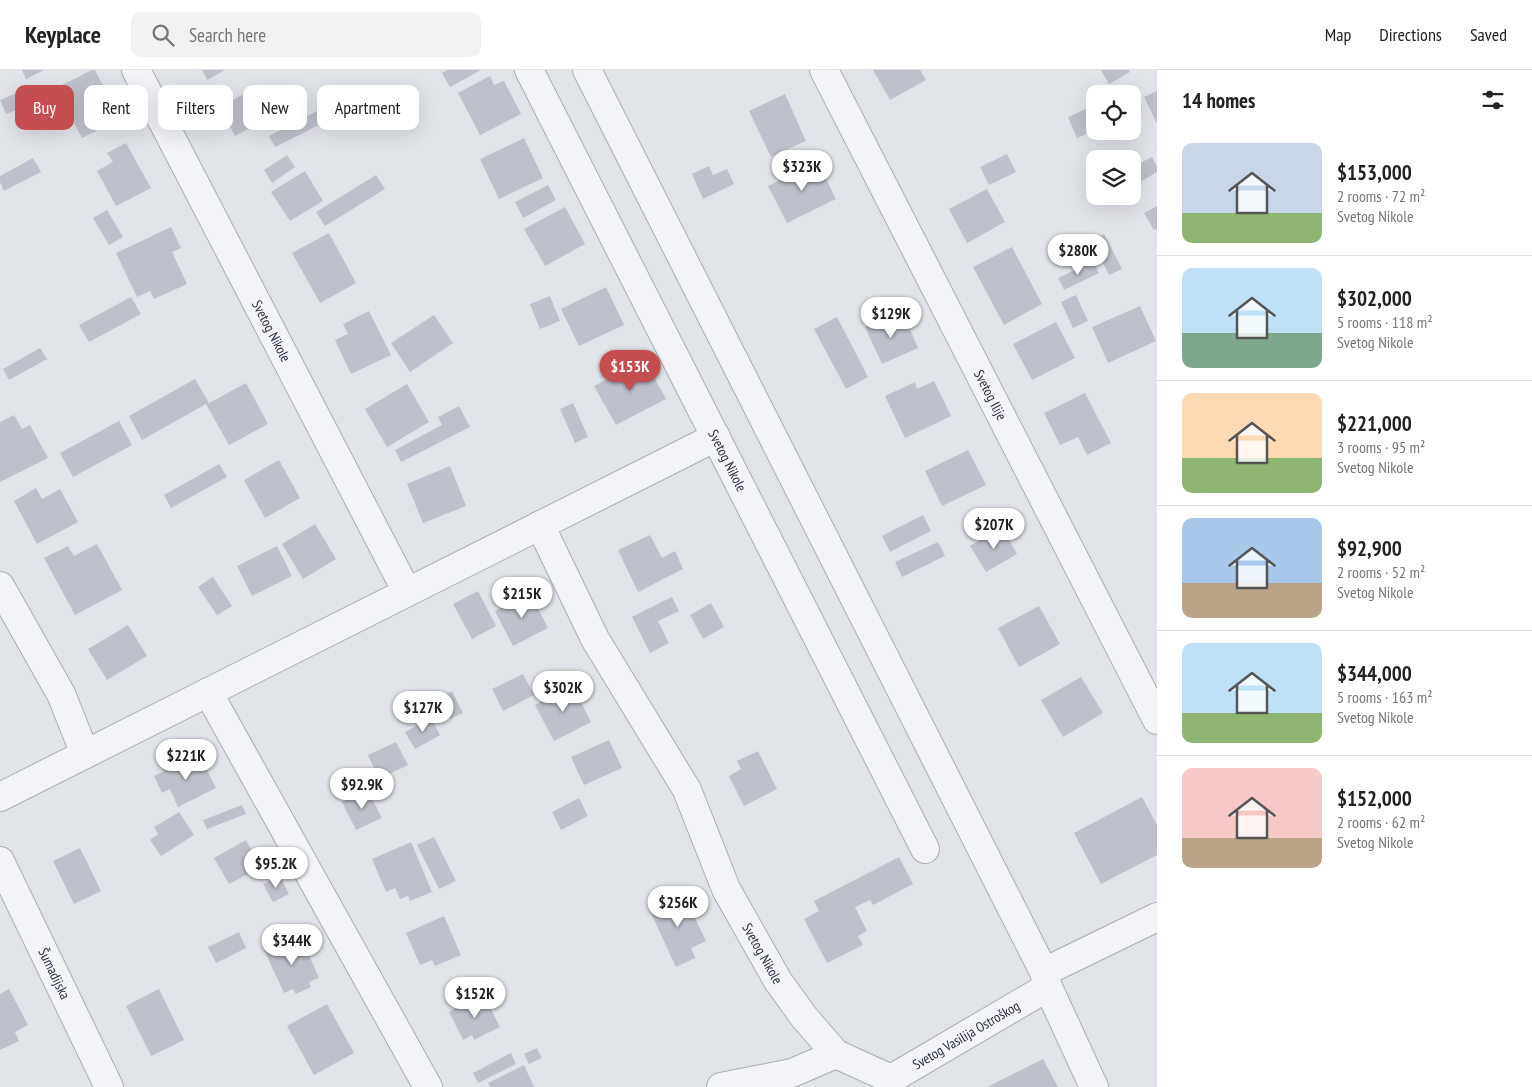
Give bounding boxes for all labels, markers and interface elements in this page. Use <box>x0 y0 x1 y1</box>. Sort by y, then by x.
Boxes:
search box <box>131 12 481 57</box>
text: Keyplace <box>25 19 101 50</box>
icon: search <box>149 21 177 49</box>
text: Search here <box>189 23 266 47</box>
text: Map <box>1325 23 1351 46</box>
text: Directions <box>1379 23 1442 46</box>
text: Saved <box>1470 23 1507 46</box>
chip: Buy <box>15 85 74 130</box>
chip: Rent <box>84 85 148 130</box>
chip: Filters <box>158 85 233 130</box>
chip: New <box>243 85 307 130</box>
chip: Apartment <box>317 85 419 130</box>
map controls <box>1086 85 1141 205</box>
button: locate <box>1086 85 1141 140</box>
icon: filters <box>1479 86 1507 114</box>
text: 14 homes <box>1182 87 1255 114</box>
pin: $323K <box>767 150 837 192</box>
button: layers <box>1086 150 1141 205</box>
text: $323K <box>783 156 821 176</box>
text: $153,000 <box>1337 159 1412 186</box>
icon: home <box>1222 163 1282 223</box>
text: 2 rooms · 72 m² <box>1337 186 1425 206</box>
text: Svetog Nikole <box>1337 206 1414 226</box>
pin: $280K <box>1043 234 1113 276</box>
text: $280K <box>1059 240 1097 260</box>
text: $302,000 <box>1337 285 1412 312</box>
icon: home <box>1222 288 1282 348</box>
pin: $129K <box>856 296 926 339</box>
street label: Svetog Nikole <box>248 297 295 365</box>
text: $129K <box>872 303 910 323</box>
text: 5 rooms · 118 m² <box>1337 312 1433 332</box>
text: Svetog Nikole <box>1337 332 1414 352</box>
pin: $153K <box>595 350 665 392</box>
text: $153K <box>611 356 649 376</box>
street label: Svetog Ilije <box>970 367 1011 423</box>
text: $221,000 <box>1337 410 1412 437</box>
icon: home <box>1222 413 1282 473</box>
street label: Svetog Nikole <box>704 426 751 495</box>
text: 3 rooms · 95 m² <box>1337 437 1425 457</box>
text: Svetog Nikole <box>1337 457 1414 477</box>
pin: $207K <box>959 508 1029 550</box>
text: $207K <box>975 514 1013 534</box>
text: $92,900 <box>1337 535 1402 562</box>
icon: home <box>1222 538 1282 598</box>
text: 2 rooms · 52 m² <box>1337 562 1425 582</box>
pin: $215K <box>487 576 557 619</box>
text: Svetog Nikole <box>1337 582 1414 602</box>
text: $215K <box>503 583 541 603</box>
text: $344,000 <box>1337 660 1412 687</box>
icon: home <box>1222 663 1282 723</box>
pin: $302K <box>528 670 598 713</box>
text: $302K <box>544 677 582 697</box>
text: 5 rooms · 163 m² <box>1337 687 1433 707</box>
pin: $127K <box>388 690 458 733</box>
text: $127K <box>404 697 442 717</box>
text: Svetog Nikole <box>1337 707 1414 727</box>
pin: $221K <box>151 738 221 781</box>
text: $221K <box>167 745 205 765</box>
pin: $92.9K <box>321 768 403 810</box>
text: $92.9K <box>341 774 383 794</box>
text: $152,000 <box>1337 785 1412 812</box>
icon: home <box>1222 788 1282 848</box>
text: 2 rooms · 62 m² <box>1337 812 1425 832</box>
text: Svetog Nikole <box>1337 832 1414 852</box>
pin: $95.2K <box>235 846 317 889</box>
text: $95.2K <box>255 853 297 873</box>
pin: $256K <box>643 886 713 928</box>
text: $256K <box>659 892 697 912</box>
street label: Svetog Nikole <box>738 920 787 987</box>
pin: $344K <box>257 924 327 966</box>
text: $344K <box>273 930 311 950</box>
street label: Šumadijska <box>34 945 74 1002</box>
pin: $152K <box>440 976 510 1019</box>
text: $152K <box>456 983 494 1003</box>
street label: Svetog Vasilija Ostroškog <box>909 997 1023 1073</box>

